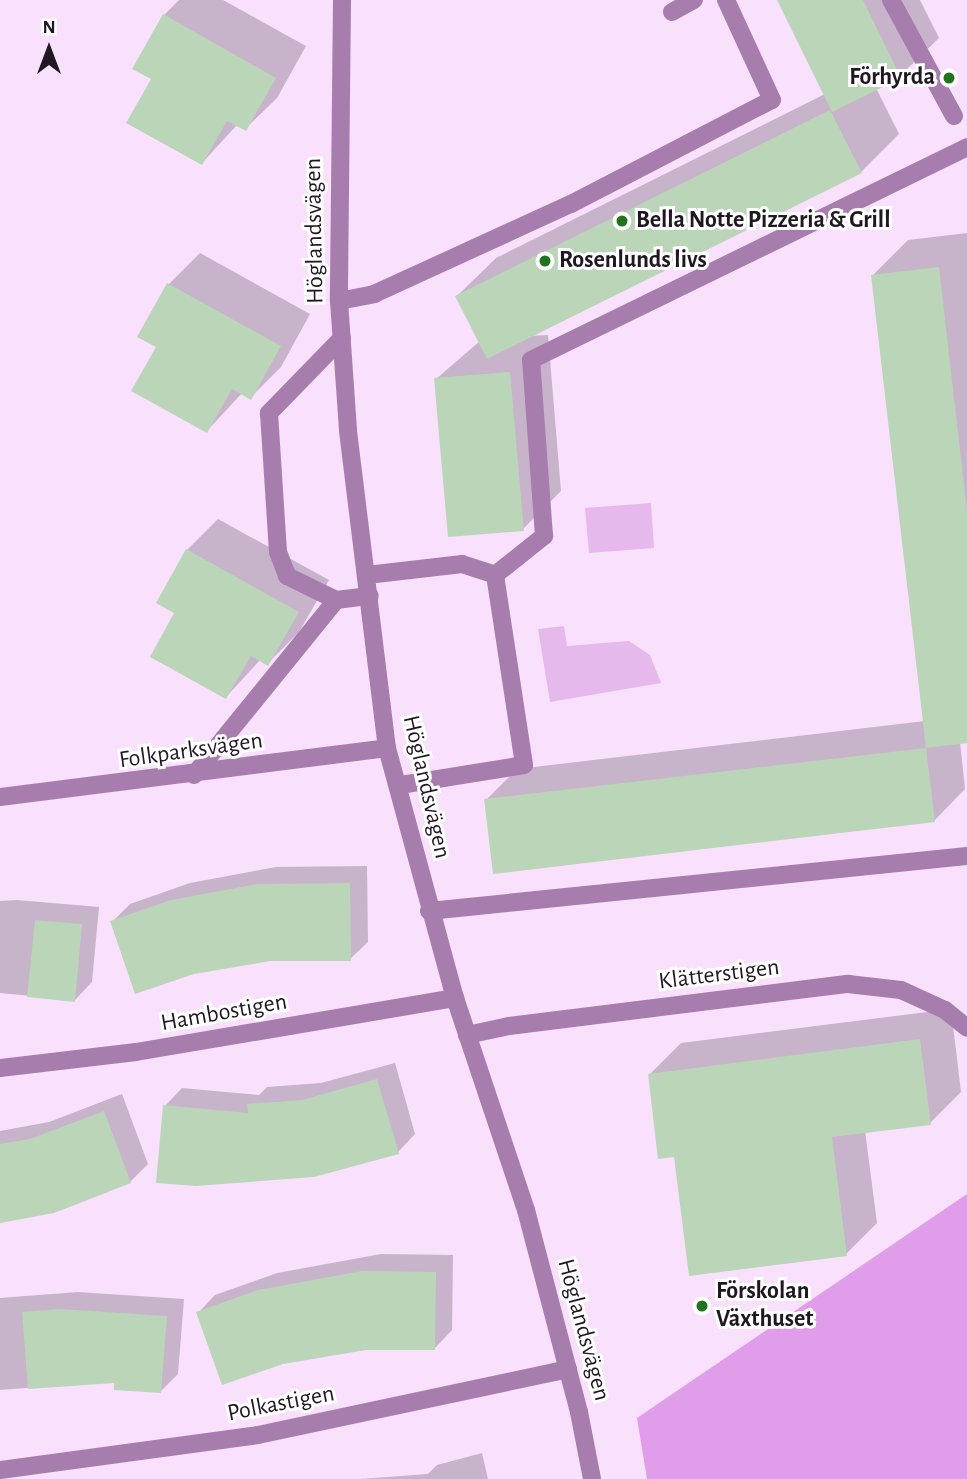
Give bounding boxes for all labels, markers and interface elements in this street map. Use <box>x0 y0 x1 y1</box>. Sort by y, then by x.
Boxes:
north arrow <box>14 14 84 84</box>
text: N <box>42 18 56 37</box>
place label: Förhyrda <box>849 64 935 92</box>
marker: Förhyrda <box>941 70 957 86</box>
street label: Höglandsvägen <box>299 158 331 304</box>
place label: Bella Notte Pizzeria & Grill <box>636 207 890 235</box>
marker: Bella Notte Pizzeria & Grill <box>614 213 630 229</box>
place label: Rosenlunds livs <box>559 247 707 275</box>
marker: Rosenlunds livs <box>537 253 553 269</box>
street label: Höglandsvägen <box>396 713 456 861</box>
street label: Folkparksvägen <box>117 727 265 775</box>
street label: Klätterstigen <box>657 953 781 997</box>
street label: Hambostigen <box>159 988 289 1038</box>
street label: Höglandsvägen <box>550 1256 616 1404</box>
place label: Förskolan Växthuset <box>716 1278 813 1334</box>
marker: Förskolan Växthuset <box>694 1298 710 1314</box>
street label: Polkastigen <box>225 1380 337 1428</box>

